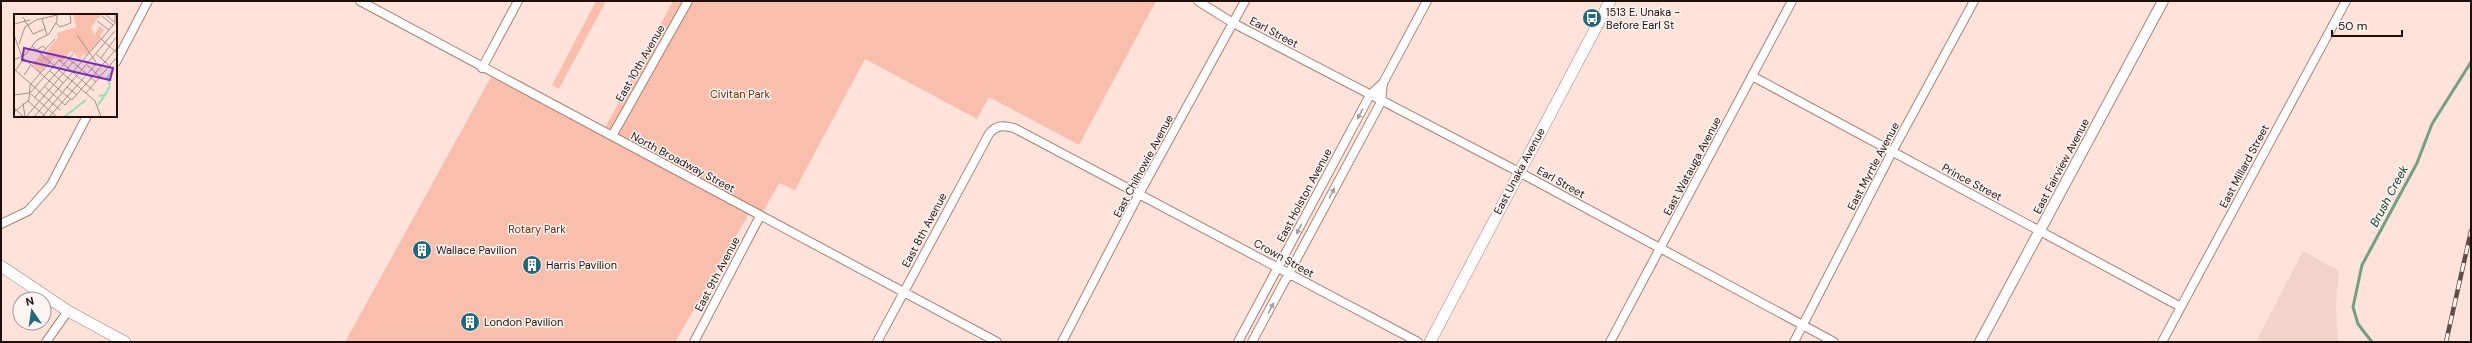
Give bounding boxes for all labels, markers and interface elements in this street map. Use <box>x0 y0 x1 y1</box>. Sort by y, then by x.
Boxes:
place label: 1513 E. Unaka - Before Earl St <box>1606 5 1680 32</box>
bus stop icon: 1513 E. Unaka - Before Earl St <box>1581 7 1603 29</box>
scale bar <box>2332 12 2402 38</box>
street label: Earl Street <box>1247 13 1301 51</box>
inset map <box>14 14 117 117</box>
text: 50 m <box>2338 18 2367 34</box>
street label: East 10th Avenue <box>612 22 668 104</box>
park label: Civitan Park <box>710 87 771 101</box>
one-way arrow <box>1356 108 1363 120</box>
street label: East Chilhowie Avenue <box>1110 112 1176 220</box>
street label: East Watauga Avenue <box>1660 114 1724 218</box>
street label: East Fairview Avenue <box>2030 116 2092 216</box>
street label: East Myrtle Avenue <box>1844 120 1902 212</box>
street label: East Millard Street <box>2216 122 2272 210</box>
street label: East Unaka Avenue <box>1490 125 1548 217</box>
street label: North Broadway Street <box>629 129 737 195</box>
street label: East Holston Avenue <box>1273 146 1335 244</box>
street label: Prince Street <box>1940 160 2004 204</box>
water label: Brush Creek <box>2366 162 2412 230</box>
street label: Earl Street <box>1535 163 1587 201</box>
one-way arrow <box>1329 187 1335 199</box>
street label: East 8th Avenue <box>898 190 950 270</box>
park label: Rotary Park <box>508 222 566 236</box>
one-way arrow <box>1296 223 1302 235</box>
street label: East 9th Avenue <box>691 234 743 314</box>
street label: Crown Street <box>1251 236 1317 280</box>
building icon: Wallace Pavilion <box>411 239 433 261</box>
place label: Wallace Pavilion <box>436 243 517 257</box>
building icon: Harris Pavilion <box>521 254 543 276</box>
place label: Harris Pavilion <box>546 258 617 272</box>
north arrow <box>12 291 52 331</box>
text: N <box>24 294 35 309</box>
one-way arrow <box>1267 302 1274 314</box>
building icon: London Pavilion <box>459 311 481 333</box>
place label: London Pavilion <box>484 315 563 329</box>

